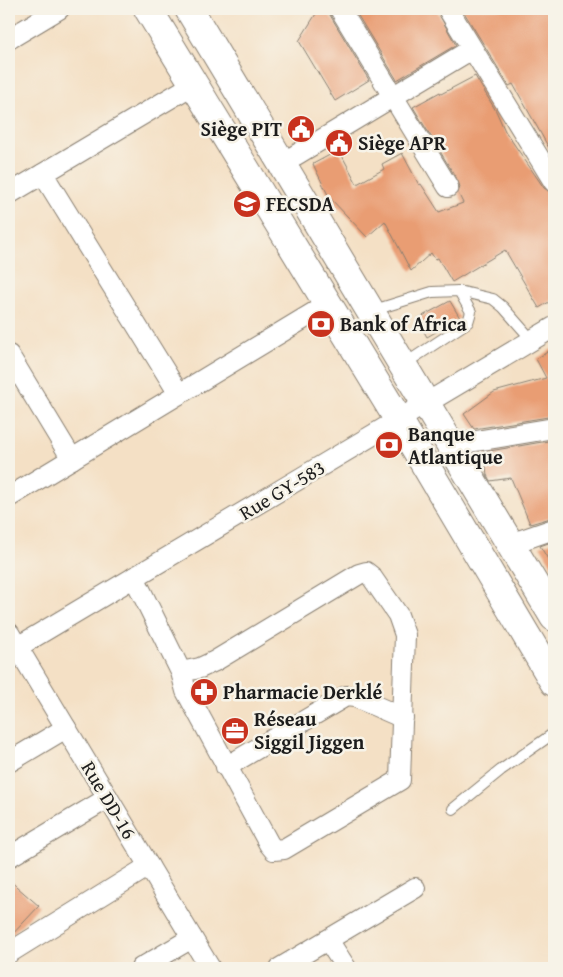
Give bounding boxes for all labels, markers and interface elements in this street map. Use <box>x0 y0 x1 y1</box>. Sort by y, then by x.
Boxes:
place label: Siège PIT <box>201 114 282 143</box>
public building icon: Siège PIT <box>286 114 316 144</box>
public building icon: Siège APR <box>324 128 354 158</box>
place label: Siège APR <box>358 128 447 157</box>
school or university icon: FECSDA <box>232 189 262 219</box>
place label: FECSDA <box>266 189 334 218</box>
bank icon: Bank of Africa <box>306 309 336 339</box>
place label: Bank of Africa <box>340 309 468 338</box>
place label: Banque Atlantique <box>408 419 503 471</box>
bank icon: Banque Atlantique <box>374 430 404 460</box>
street label: Rue GY-583 <box>233 453 330 527</box>
pharmacy icon: Pharmacie Derklé <box>189 677 219 707</box>
place label: Pharmacie Derklé <box>223 677 383 706</box>
place label: Réseau Siggil Jiggen <box>254 704 365 756</box>
office icon: Réseau Siggil Jiggen <box>220 716 250 746</box>
street label: Rue DD-16 <box>75 755 144 844</box>

